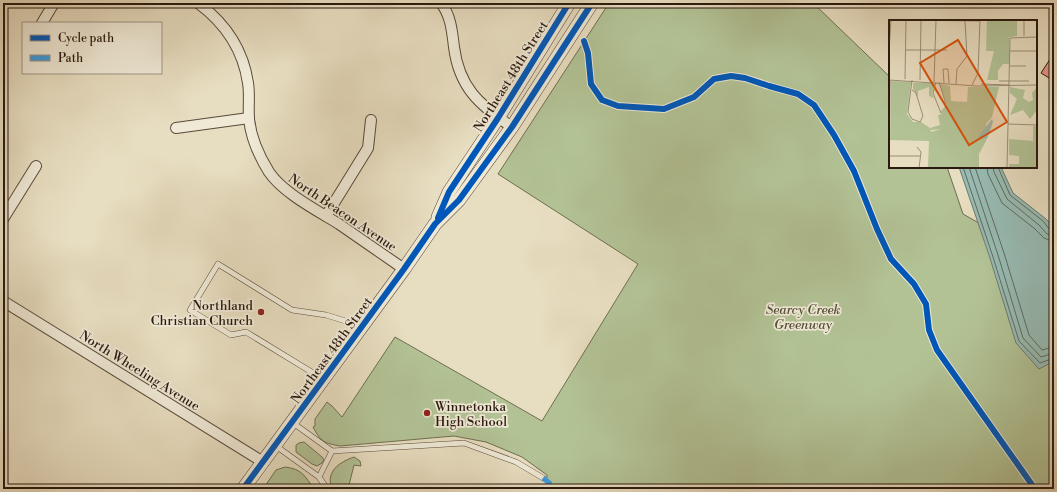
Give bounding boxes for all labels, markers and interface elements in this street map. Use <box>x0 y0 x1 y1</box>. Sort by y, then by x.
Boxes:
street label: Northeast 48th Street <box>470 18 552 135</box>
inset map <box>889 20 1037 168</box>
legend <box>22 22 162 74</box>
text: Cycle path <box>58 31 114 46</box>
text: Path <box>58 51 83 66</box>
street label: North Beacon Avenue <box>285 171 400 255</box>
street label: Northeast 48th Street <box>288 294 376 407</box>
place label: Northland Christian Church <box>151 298 254 329</box>
park label: Searcy Creek Greenway <box>766 302 841 333</box>
marker: Northland Christian Church <box>256 307 266 317</box>
street label: North Wheeling Avenue <box>76 327 203 415</box>
place label: Winnetonka High School <box>434 399 507 430</box>
marker: Winnetonka High School <box>422 408 432 418</box>

